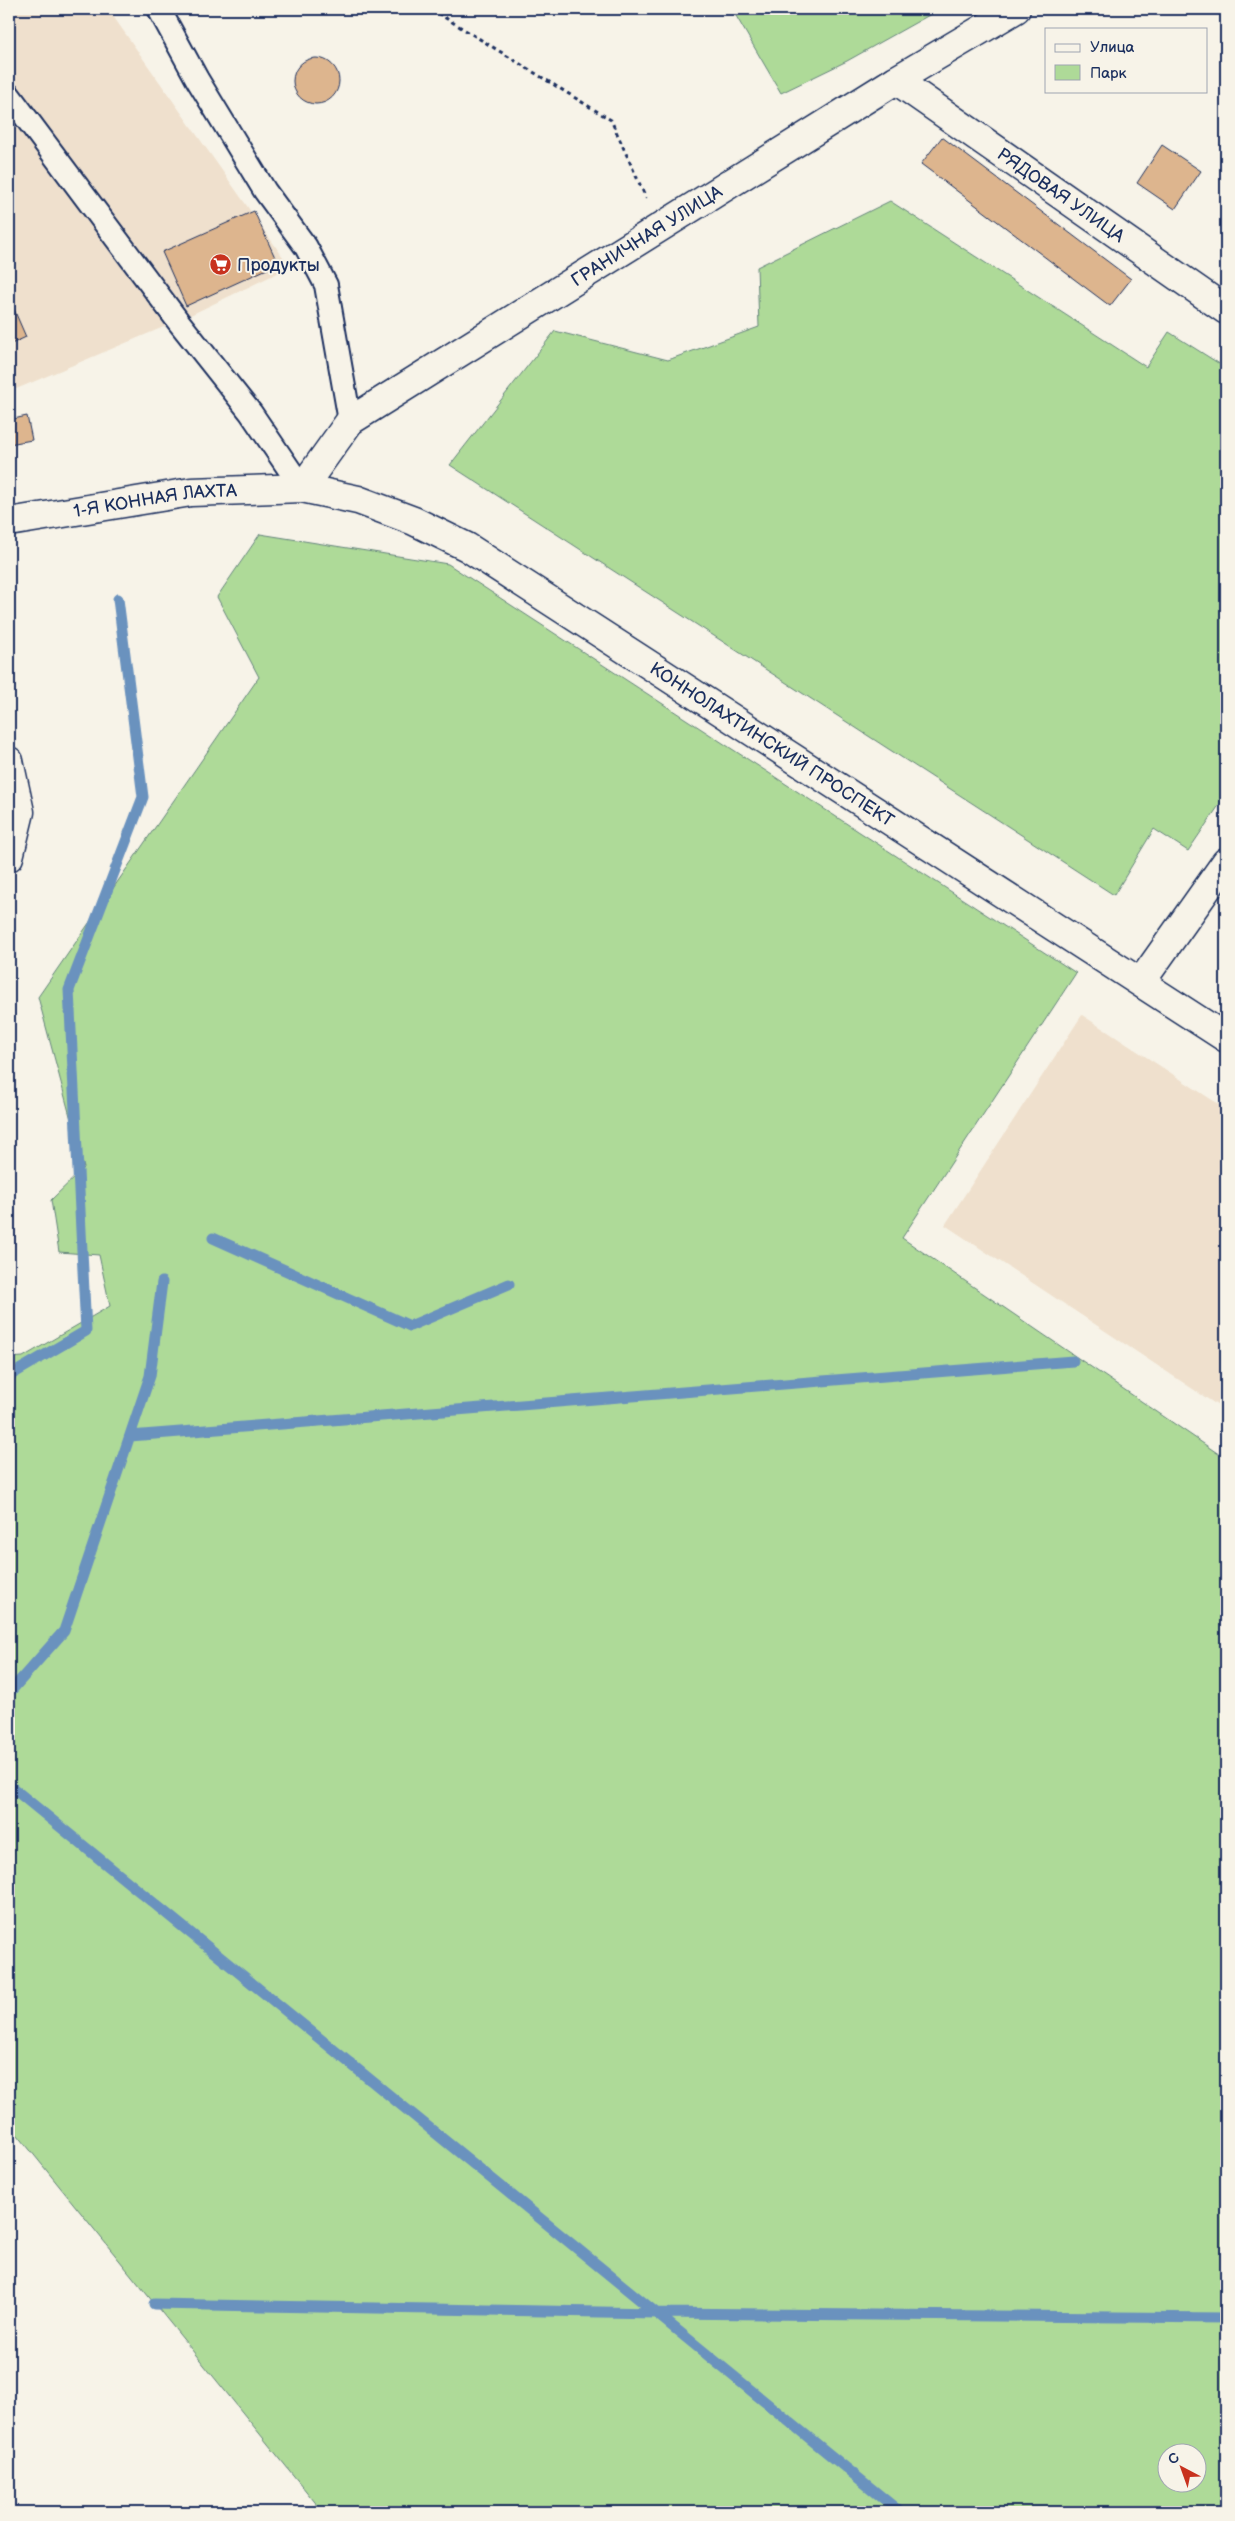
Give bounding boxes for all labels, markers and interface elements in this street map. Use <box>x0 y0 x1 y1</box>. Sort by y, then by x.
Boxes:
legend <box>1045 28 1208 92</box>
text: Улица <box>1090 38 1135 57</box>
text: Парк <box>1090 64 1127 83</box>
street label: РЯДОВАЯ УЛИЦА <box>993 143 1129 247</box>
street label: ГРАНИЧНАЯ УЛИЦА <box>567 181 726 291</box>
supermarket icon: Продукты <box>209 253 233 277</box>
place label: Продукты <box>237 255 320 276</box>
street label: 1-Я КОННАЯ ЛАХТА <box>72 480 238 522</box>
street label: КОННОЛАХТИНСКИЙ ПРОСПЕКТ <box>646 658 899 831</box>
north arrow <box>1158 2444 1208 2494</box>
text: С <box>1165 2449 1183 2468</box>

